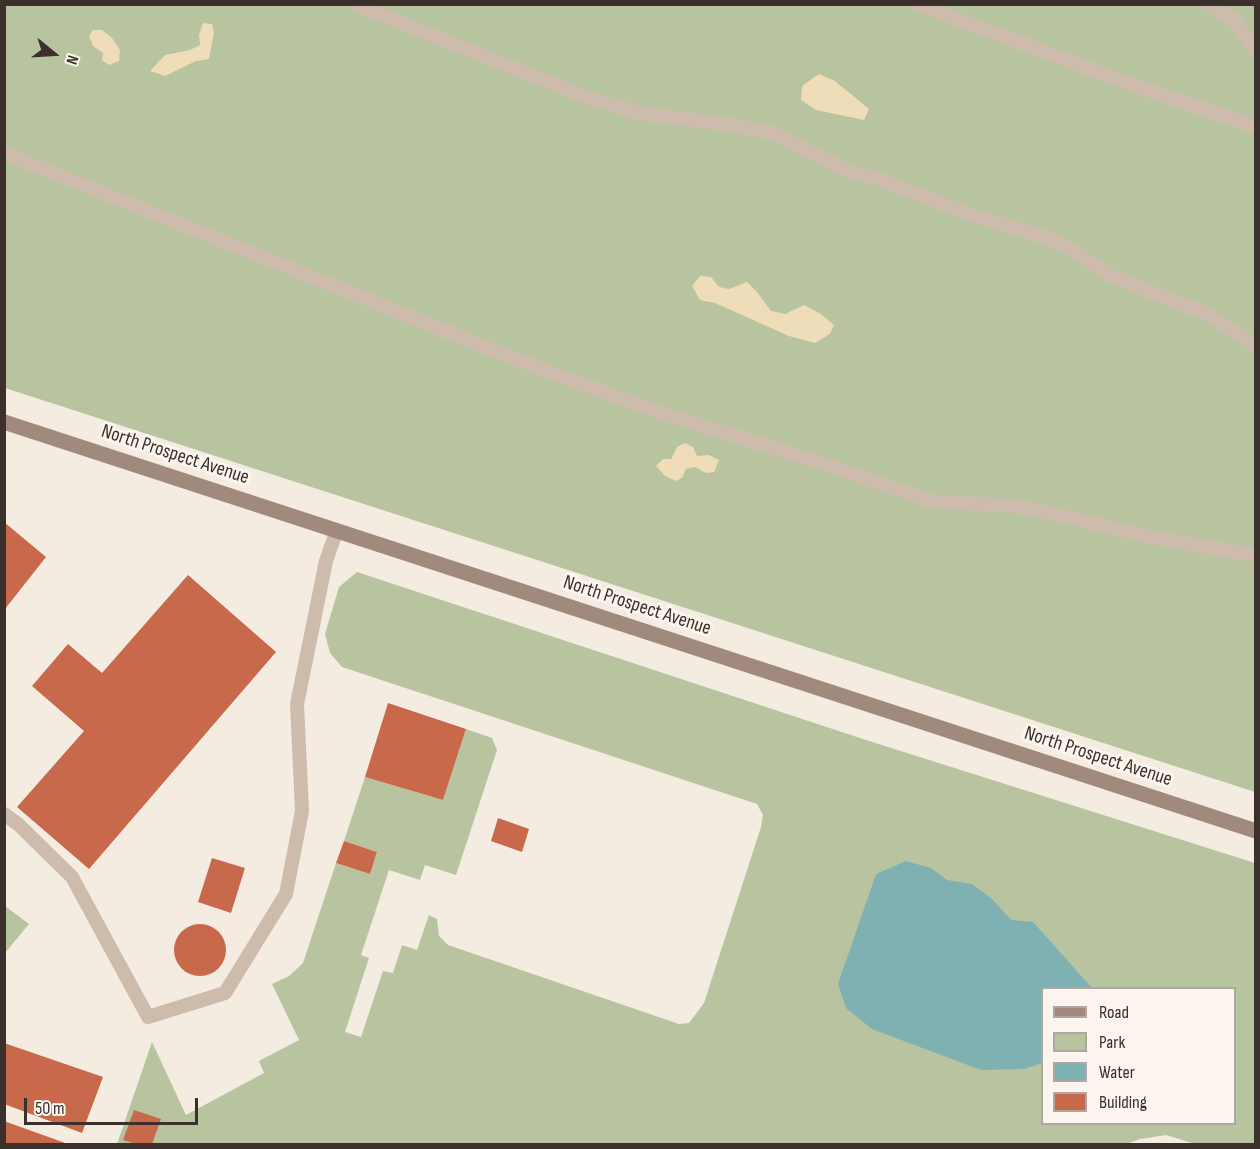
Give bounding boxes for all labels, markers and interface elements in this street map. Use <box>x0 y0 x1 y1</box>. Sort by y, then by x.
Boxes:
north arrow <box>24 24 84 84</box>
text: N <box>61 53 82 67</box>
street label: North Prospect Avenue <box>98 420 252 490</box>
street label: North Prospect Avenue <box>560 571 714 641</box>
street label: North Prospect Avenue <box>1021 722 1175 792</box>
legend <box>1041 987 1236 1125</box>
text: Road <box>1099 1002 1129 1023</box>
text: Park <box>1099 1032 1125 1053</box>
text: Water <box>1099 1062 1135 1083</box>
scale bar <box>27 1086 201 1124</box>
text: Building <box>1099 1092 1147 1113</box>
text: 50 m <box>35 1098 65 1119</box>

